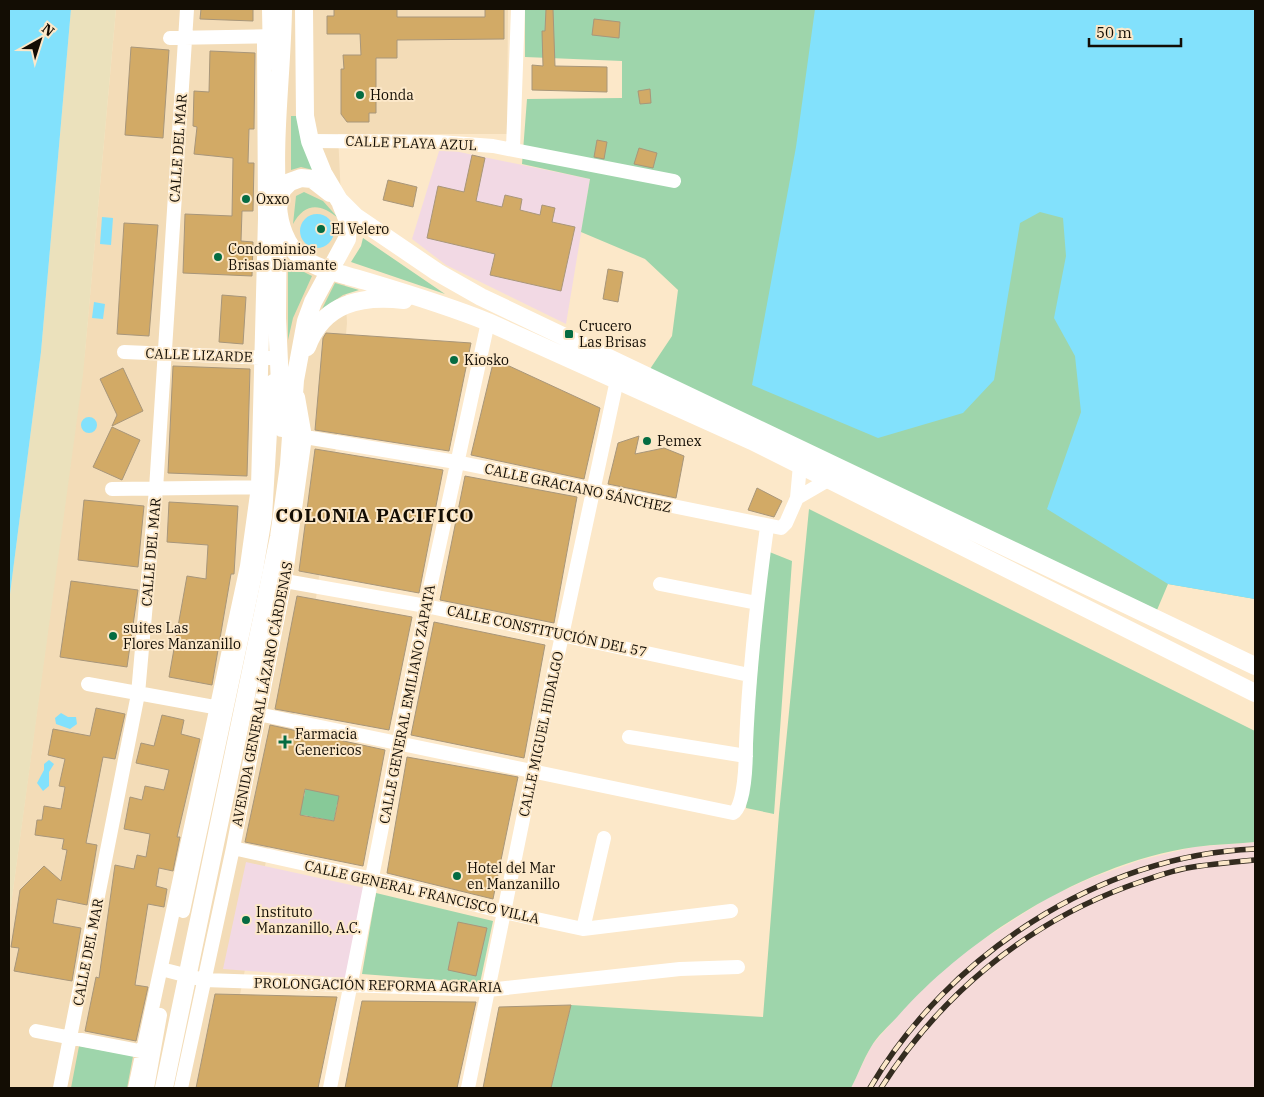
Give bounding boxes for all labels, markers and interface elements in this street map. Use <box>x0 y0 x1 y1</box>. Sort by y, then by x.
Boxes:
north arrow <box>15 15 65 65</box>
scale bar <box>1089 15 1182 47</box>
text: N <box>38 19 58 40</box>
text: 50 m <box>1096 23 1132 42</box>
place label: Honda <box>370 86 414 104</box>
marker: Honda <box>354 89 366 101</box>
street label: CALLE DEL MAR <box>165 92 191 203</box>
street label: CALLE PLAYA AZUL <box>345 132 477 154</box>
place label: Oxxo <box>256 190 289 208</box>
marker: Oxxo <box>240 193 252 205</box>
place label: El Velero <box>331 220 389 238</box>
marker: El Velero <box>315 223 327 235</box>
place label: Condominios Brisas Diamante <box>228 240 337 274</box>
marker: Condominios Brisas Diamante <box>212 251 224 263</box>
place label: Crucero Las Brisas <box>579 317 647 351</box>
marker: Crucero Las Brisas <box>563 328 575 340</box>
street label: CALLE LIZARDE <box>145 344 253 366</box>
place label: Kiosko <box>464 351 509 369</box>
marker: Kiosko <box>448 354 460 366</box>
place label: Pemex <box>657 432 702 450</box>
marker: Pemex <box>641 435 653 447</box>
street label: CALLE GRACIANO SÁNCHEZ <box>483 458 673 517</box>
street label: CALLE DEL MAR <box>137 496 165 607</box>
district label: COLONIA PACIFICO <box>275 503 475 527</box>
street label: AVENIDA GENERAL LÁZARO CÁRDENAS <box>226 560 297 828</box>
street label: CALLE GENERAL EMILIANO ZAPATA <box>375 582 439 825</box>
street label: CALLE CONSTITUCIÓN DEL 57 <box>445 600 649 661</box>
place label: suites Las Flores Manzanillo <box>123 619 241 653</box>
marker: suites Las Flores Manzanillo <box>107 630 119 642</box>
street label: CALLE MIGUEL HIDALGO <box>515 650 567 818</box>
place label: Farmacia Genericos <box>295 725 362 759</box>
marker: Farmacia Genericos <box>279 736 291 748</box>
street label: CALLE GENERAL FRANCISCO VILLA <box>303 856 542 928</box>
place label: Hotel del Mar en Manzanillo <box>467 859 560 893</box>
marker: Hotel del Mar en Manzanillo <box>451 870 463 882</box>
street label: CALLE DEL MAR <box>69 896 107 1007</box>
place label: Instituto Manzanillo, A.C. <box>256 903 361 937</box>
marker: Instituto Manzanillo, A.C. <box>240 914 252 926</box>
street label: PROLONGACIÓN REFORMA AGRARIA <box>254 973 503 996</box>

